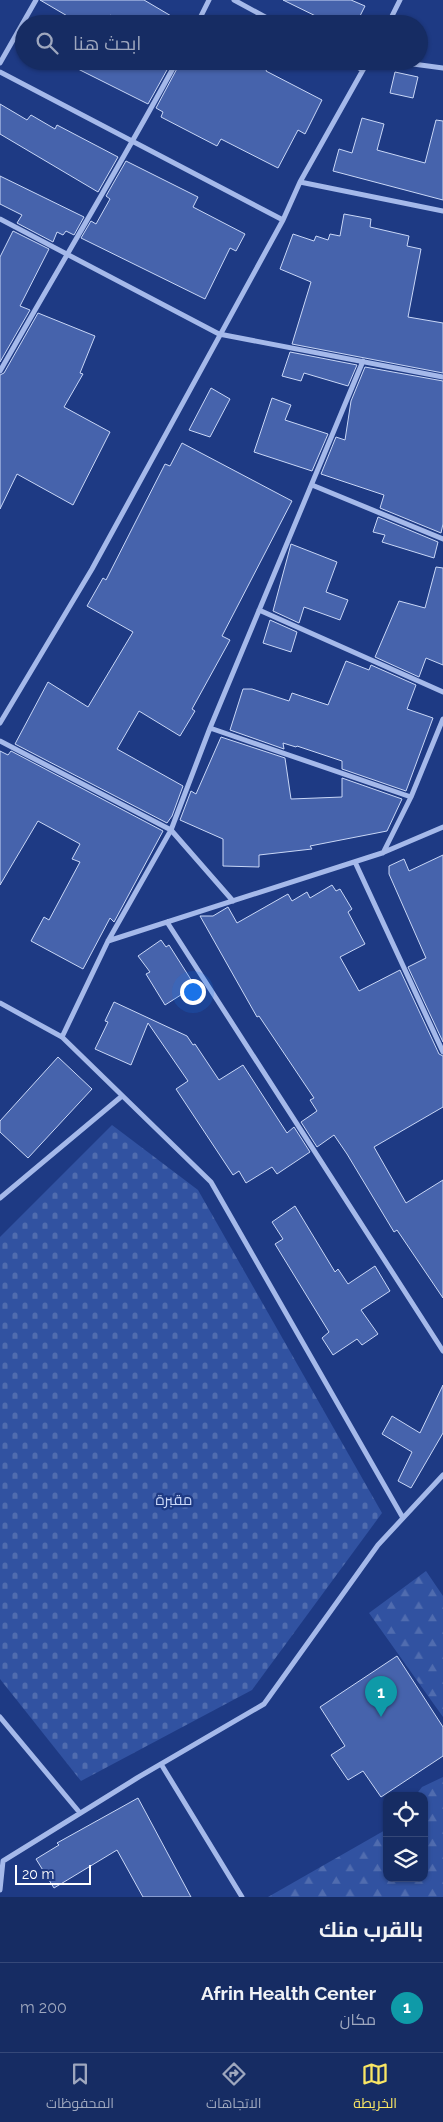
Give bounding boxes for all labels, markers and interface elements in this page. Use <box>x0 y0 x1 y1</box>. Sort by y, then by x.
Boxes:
search box <box>15 15 428 70</box>
icon: search <box>33 29 61 57</box>
text: ابحث هنا <box>73 32 141 54</box>
your location <box>180 979 206 1005</box>
park label: مقبرة <box>156 1491 192 1509</box>
pin: 1 <box>365 1676 397 1717</box>
map controls <box>383 1792 428 1882</box>
button: locate <box>383 1792 428 1837</box>
button: layers <box>383 1837 428 1882</box>
scale bar <box>15 1862 91 1885</box>
text: 20 m <box>22 1866 54 1882</box>
text: بالقرب منك <box>319 1917 423 1942</box>
text: Afrin Health Center <box>201 1982 376 2004</box>
text: 200 m <box>20 1998 67 2017</box>
text: 1 <box>403 1998 411 2017</box>
text: مكان <box>340 2010 376 2029</box>
tab: المحفوظات <box>46 2060 114 2116</box>
tab: الاتجاهات <box>206 2060 261 2116</box>
tab: الخريطة <box>353 2060 397 2116</box>

